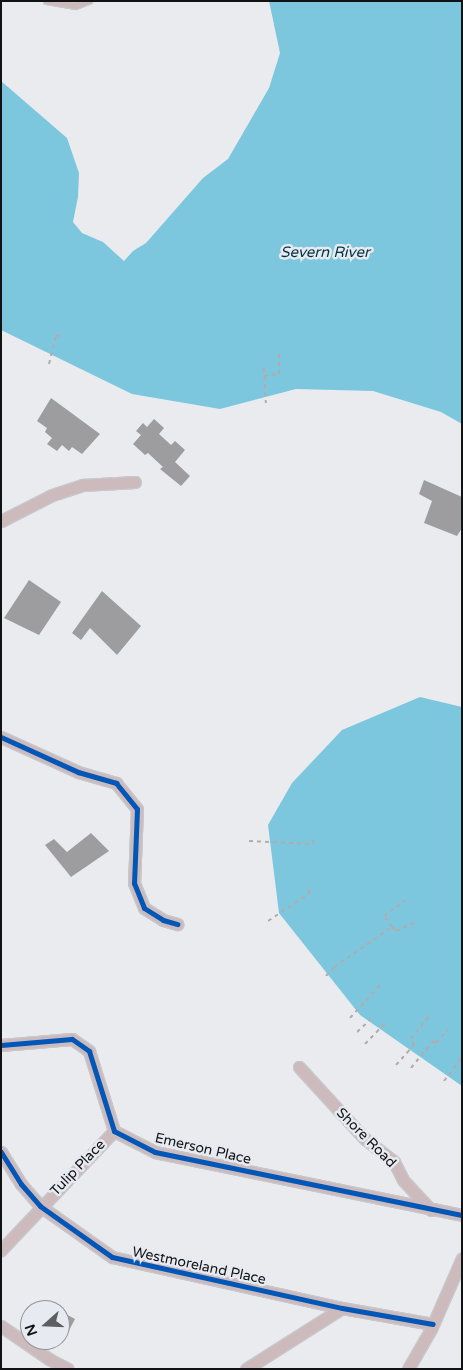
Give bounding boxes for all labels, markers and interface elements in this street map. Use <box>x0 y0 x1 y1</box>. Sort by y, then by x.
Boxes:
water label: Severn River <box>280 244 370 262</box>
street label: Shore Road <box>333 1105 399 1171</box>
street label: Emerson Place <box>153 1130 253 1168</box>
street label: Tulip Place <box>47 1136 109 1200</box>
street label: Westmoreland Place <box>131 1244 267 1288</box>
north arrow <box>20 1300 70 1350</box>
text: N <box>21 1322 41 1338</box>

